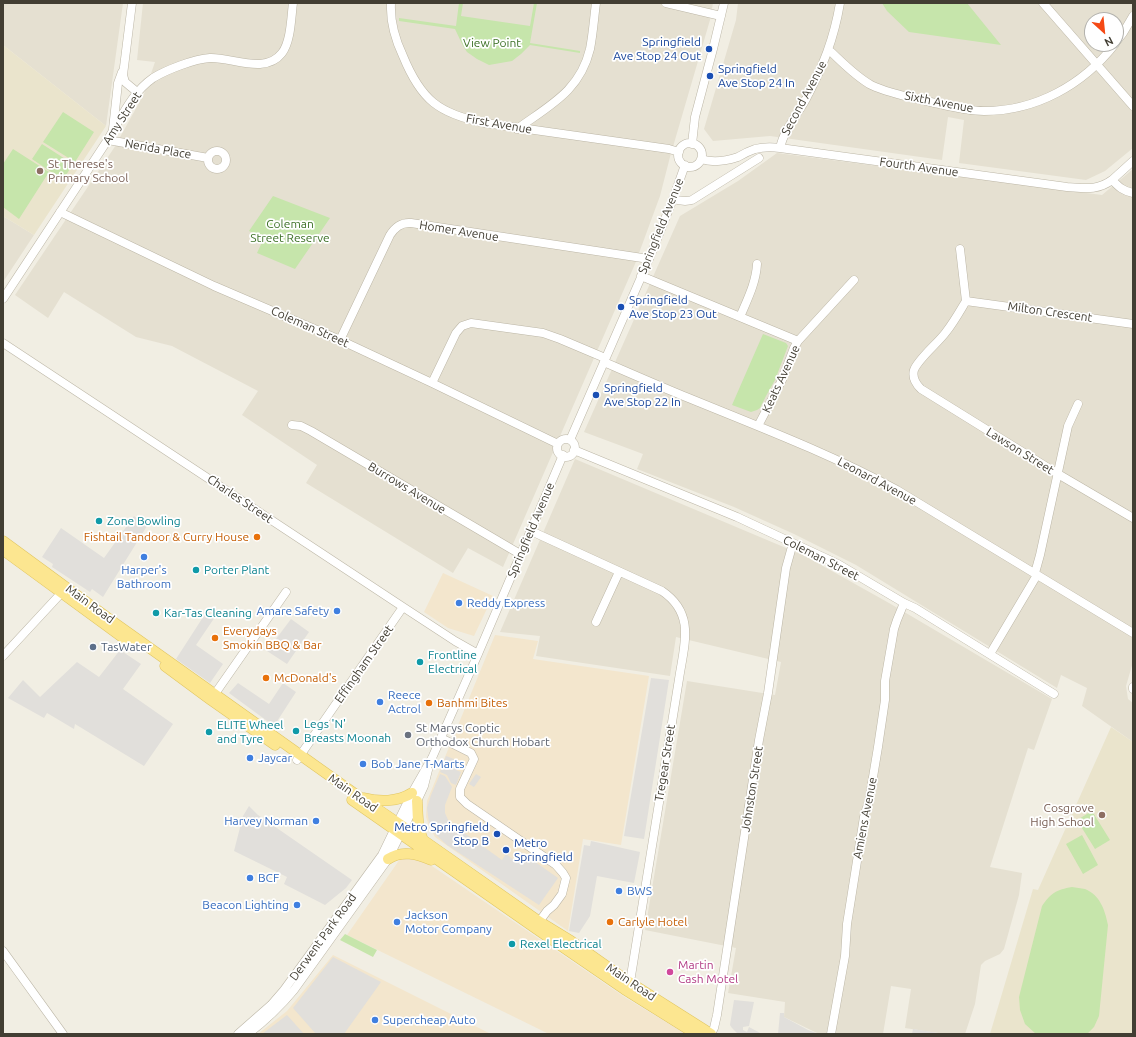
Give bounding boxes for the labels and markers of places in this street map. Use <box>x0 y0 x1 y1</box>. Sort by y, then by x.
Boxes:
place label: Springfield Ave Stop 24 Out <box>613 35 701 63</box>
marker: Springfield Ave Stop 24 Out <box>704 44 714 54</box>
place label: Springfield Ave Stop 24 In <box>718 62 795 90</box>
marker: Springfield Ave Stop 24 In <box>705 71 715 81</box>
place label: St Therese's Primary School <box>48 157 128 185</box>
marker: St Therese's Primary School <box>35 166 45 176</box>
place label: Springfield Ave Stop 23 Out <box>629 293 717 321</box>
marker: Springfield Ave Stop 23 Out <box>616 302 626 312</box>
place label: Springfield Ave Stop 22 In <box>604 381 681 409</box>
marker: Springfield Ave Stop 22 In <box>591 390 601 400</box>
place label: Zone Bowling <box>107 514 181 528</box>
marker: Zone Bowling <box>94 516 104 526</box>
place label: Fishtail Tandoor & Curry House <box>84 530 249 544</box>
marker: Fishtail Tandoor & Curry House <box>252 532 262 542</box>
marker: Harper's Bathroom <box>139 552 149 562</box>
place label: Harper's Bathroom <box>117 563 171 591</box>
place label: Porter Plant <box>204 563 269 577</box>
marker: Porter Plant <box>191 565 201 575</box>
place label: Reddy Express <box>467 596 545 610</box>
marker: Reddy Express <box>454 598 464 608</box>
place label: Amare Safety <box>257 604 329 618</box>
place label: Kar-Tas Cleaning <box>164 606 252 620</box>
marker: Amare Safety <box>332 606 342 616</box>
marker: Kar-Tas Cleaning <box>151 608 161 618</box>
place label: Everydays Smokin BBQ & Bar <box>223 624 321 652</box>
marker: Everydays Smokin BBQ & Bar <box>210 633 220 643</box>
place label: TasWater <box>101 640 151 654</box>
marker: TasWater <box>88 642 98 652</box>
place label: Frontline Electrical <box>428 648 477 676</box>
marker: Frontline Electrical <box>415 657 425 667</box>
place label: McDonald's <box>274 671 337 685</box>
marker: McDonald's <box>261 673 271 683</box>
place label: Reece Actrol <box>388 688 421 716</box>
place label: Banhmi Bites <box>437 696 508 710</box>
marker: Reece Actrol <box>375 697 385 707</box>
marker: Banhmi Bites <box>424 698 434 708</box>
place label: Legs 'N' Breasts Moonah <box>304 717 391 745</box>
place label: ELITE Wheel and Tyre <box>217 718 283 746</box>
place label: St Marys Coptic Orthodox Church Hobart <box>416 721 550 749</box>
marker: Legs 'N' Breasts Moonah <box>291 726 301 736</box>
marker: ELITE Wheel and Tyre <box>204 727 214 737</box>
marker: St Marys Coptic Orthodox Church Hobart <box>403 730 413 740</box>
place label: Jaycar <box>258 751 292 765</box>
marker: Jaycar <box>245 753 255 763</box>
place label: Bob Jane T-Marts <box>371 757 464 771</box>
marker: Bob Jane T-Marts <box>358 759 368 769</box>
place label: Cosgrove High School <box>1030 801 1094 829</box>
marker: Cosgrove High School <box>1097 810 1107 820</box>
place label: Harvey Norman <box>224 814 308 828</box>
marker: Harvey Norman <box>311 816 321 826</box>
place label: Metro Springfield Stop B <box>394 820 489 848</box>
marker: Metro Springfield Stop B <box>492 829 502 839</box>
place label: Metro Springfield <box>514 836 573 864</box>
marker: Metro Springfield <box>501 845 511 855</box>
place label: BCF <box>258 871 279 885</box>
marker: BCF <box>245 873 255 883</box>
place label: BWS <box>627 884 652 898</box>
marker: BWS <box>614 886 624 896</box>
place label: Beacon Lighting <box>202 898 289 912</box>
marker: Beacon Lighting <box>292 900 302 910</box>
place label: Jackson Motor Company <box>405 908 492 936</box>
place label: Carlyle Hotel <box>618 915 687 929</box>
marker: Jackson Motor Company <box>392 917 402 927</box>
marker: Carlyle Hotel <box>605 917 615 927</box>
place label: Rexel Electrical <box>520 937 602 951</box>
marker: Rexel Electrical <box>507 939 517 949</box>
place label: Martin Cash Motel <box>678 958 738 986</box>
marker: Martin Cash Motel <box>665 967 675 977</box>
place label: Supercheap Auto <box>383 1013 476 1027</box>
marker: Supercheap Auto <box>370 1015 380 1025</box>

